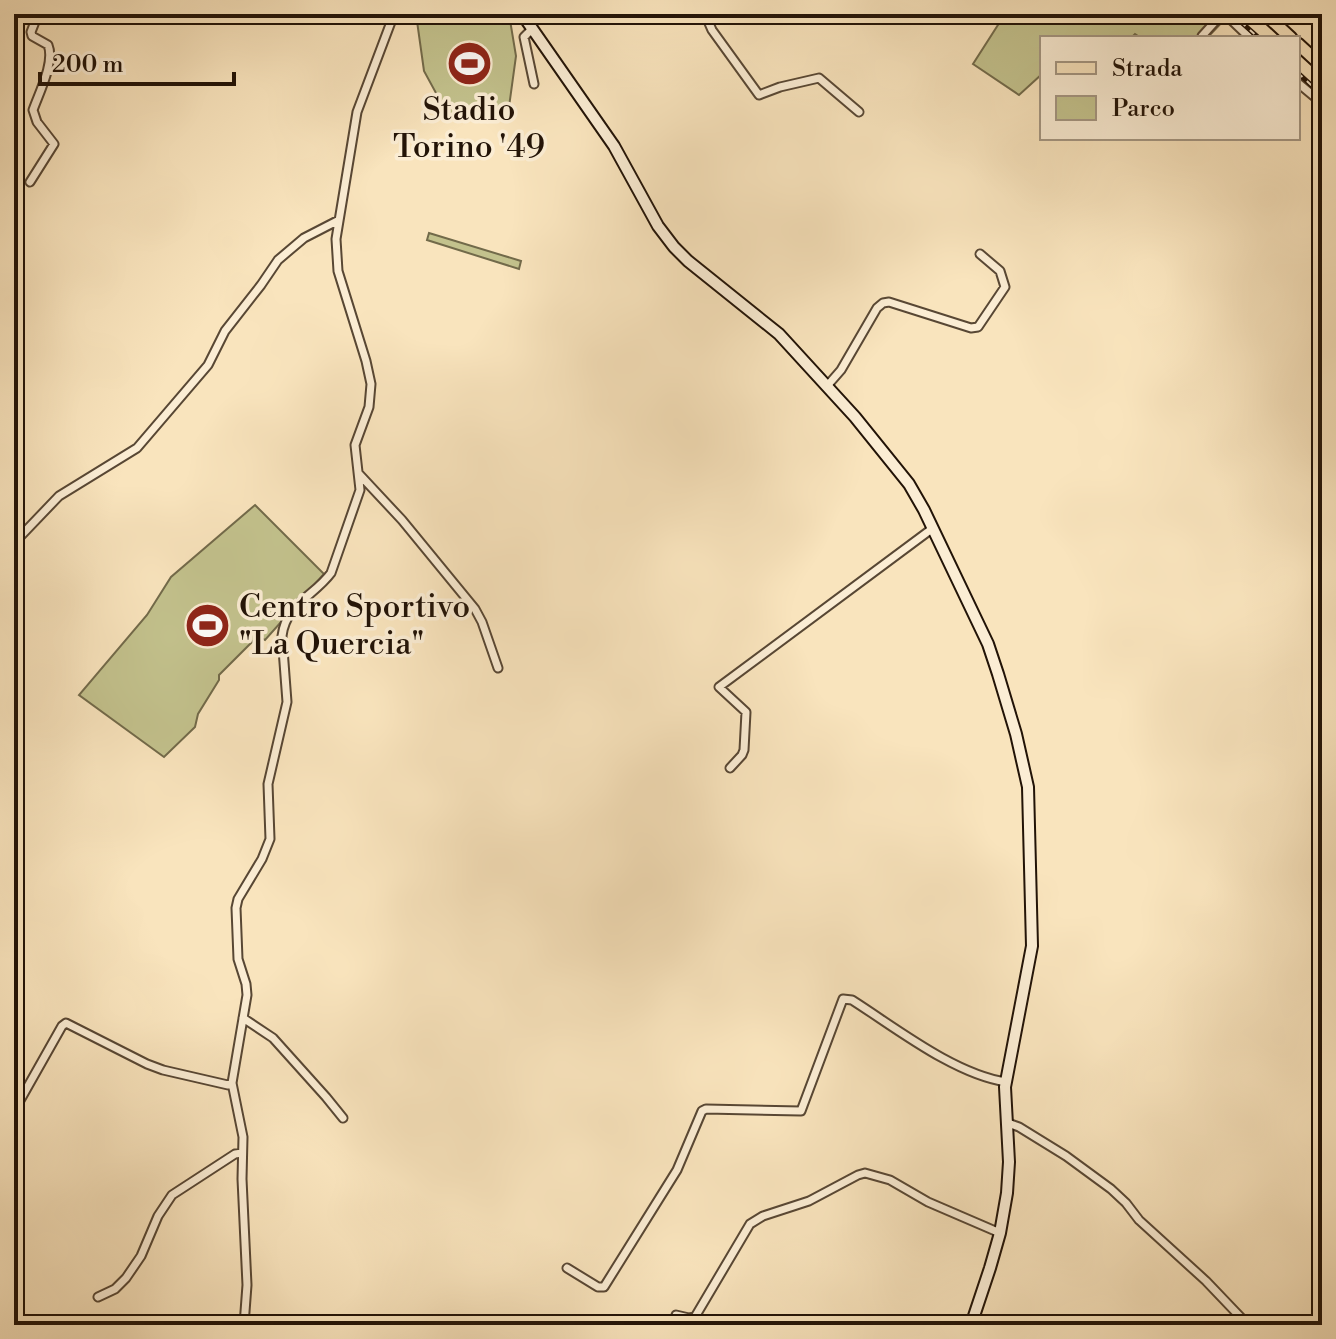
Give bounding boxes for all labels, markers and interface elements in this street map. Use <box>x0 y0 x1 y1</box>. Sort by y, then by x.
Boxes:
scale bar <box>40 36 234 86</box>
legend <box>1040 36 1300 140</box>
sports icon: Stadio Torino '49 <box>445 39 493 87</box>
text: 200 m <box>52 50 123 80</box>
text: Strada <box>1112 54 1183 84</box>
place label: Stadio Torino '49 <box>393 90 545 167</box>
text: Parco <box>1112 94 1175 124</box>
place label: Centro Sportivo "La Quercia" <box>239 587 470 664</box>
sports icon: Centro Sportivo "La Quercia" <box>184 601 232 649</box>

